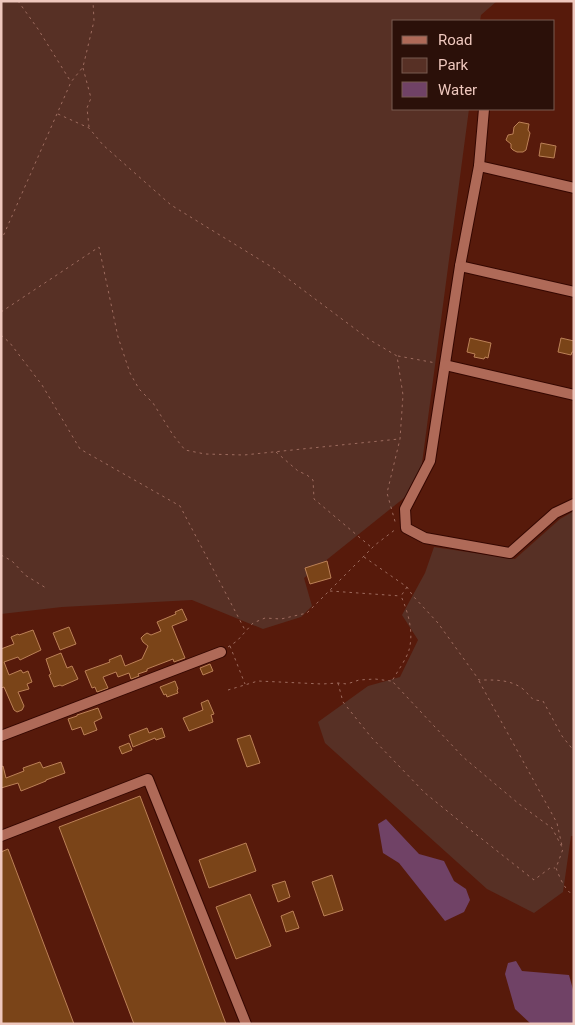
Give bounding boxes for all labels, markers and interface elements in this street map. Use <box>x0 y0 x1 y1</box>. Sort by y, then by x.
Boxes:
legend <box>392 20 555 110</box>
text: Road <box>438 31 472 49</box>
text: Park <box>438 56 469 74</box>
text: Water <box>438 81 477 99</box>

